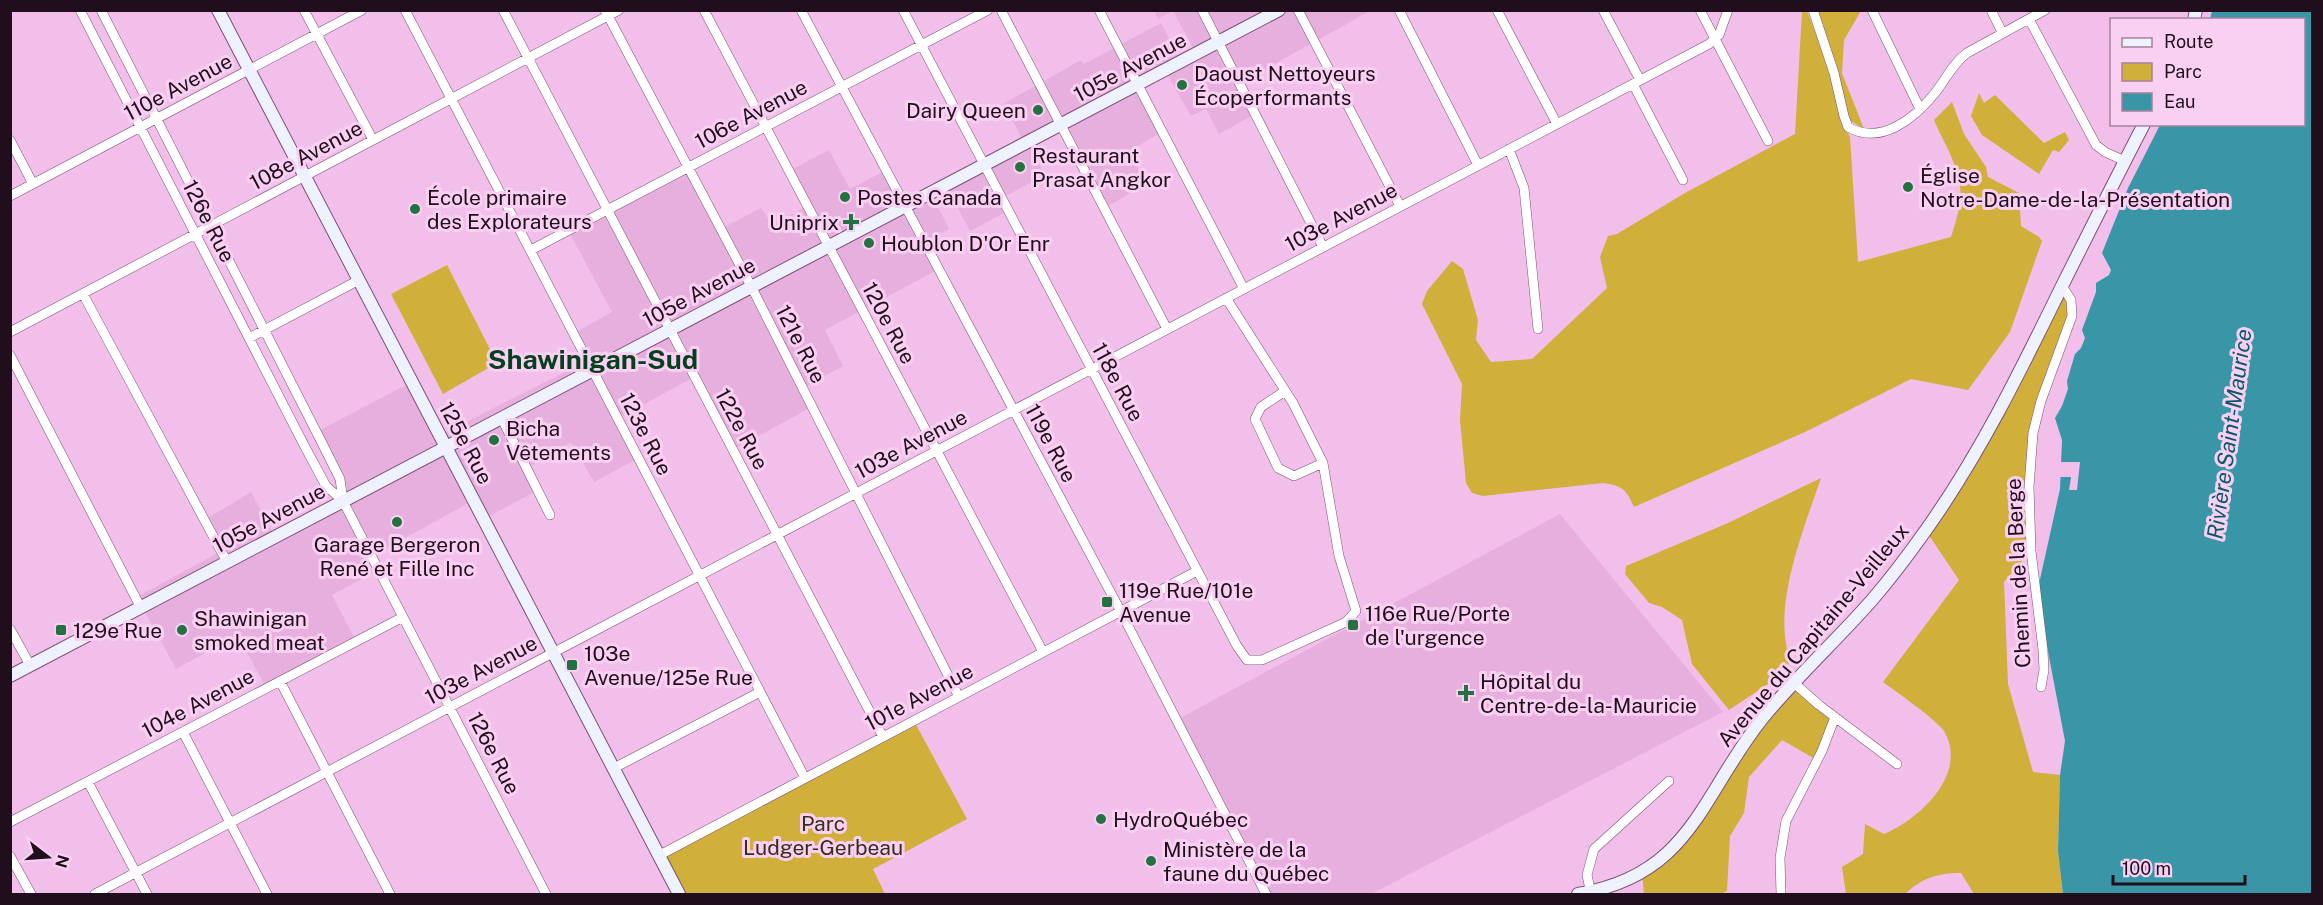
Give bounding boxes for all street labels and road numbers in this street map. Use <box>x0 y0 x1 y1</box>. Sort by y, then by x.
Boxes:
street label: 105e Avenue <box>1069 27 1191 107</box>
street label: 110e Avenue <box>120 48 236 126</box>
street label: 106e Avenue <box>691 74 811 154</box>
street label: 108e Avenue <box>245 115 367 195</box>
street label: 126e Rue <box>178 176 240 266</box>
street label: 103e Avenue <box>1281 177 1401 257</box>
street label: 105e Avenue <box>638 252 760 332</box>
street label: 120e Rue <box>857 278 921 368</box>
street label: 121e Rue <box>771 301 831 387</box>
street label: 118e Rue <box>1087 338 1149 426</box>
street label: 122e Rue <box>710 384 774 474</box>
street label: 123e Rue <box>615 389 677 479</box>
street label: 125e Rue <box>434 398 498 488</box>
street label: 119e Rue <box>1020 400 1082 486</box>
street label: 103e Avenue <box>851 404 971 484</box>
street label: 105e Avenue <box>208 478 330 558</box>
street label: Chemin de la Berge <box>2001 478 2035 668</box>
street label: Avenue du Capitaine-Veilleux <box>1712 518 1914 752</box>
street label: 103e Avenue <box>421 630 541 710</box>
street label: 101e Avenue <box>861 658 977 736</box>
street label: 104e Avenue <box>138 663 258 743</box>
street label: 126e Rue <box>463 708 525 798</box>

